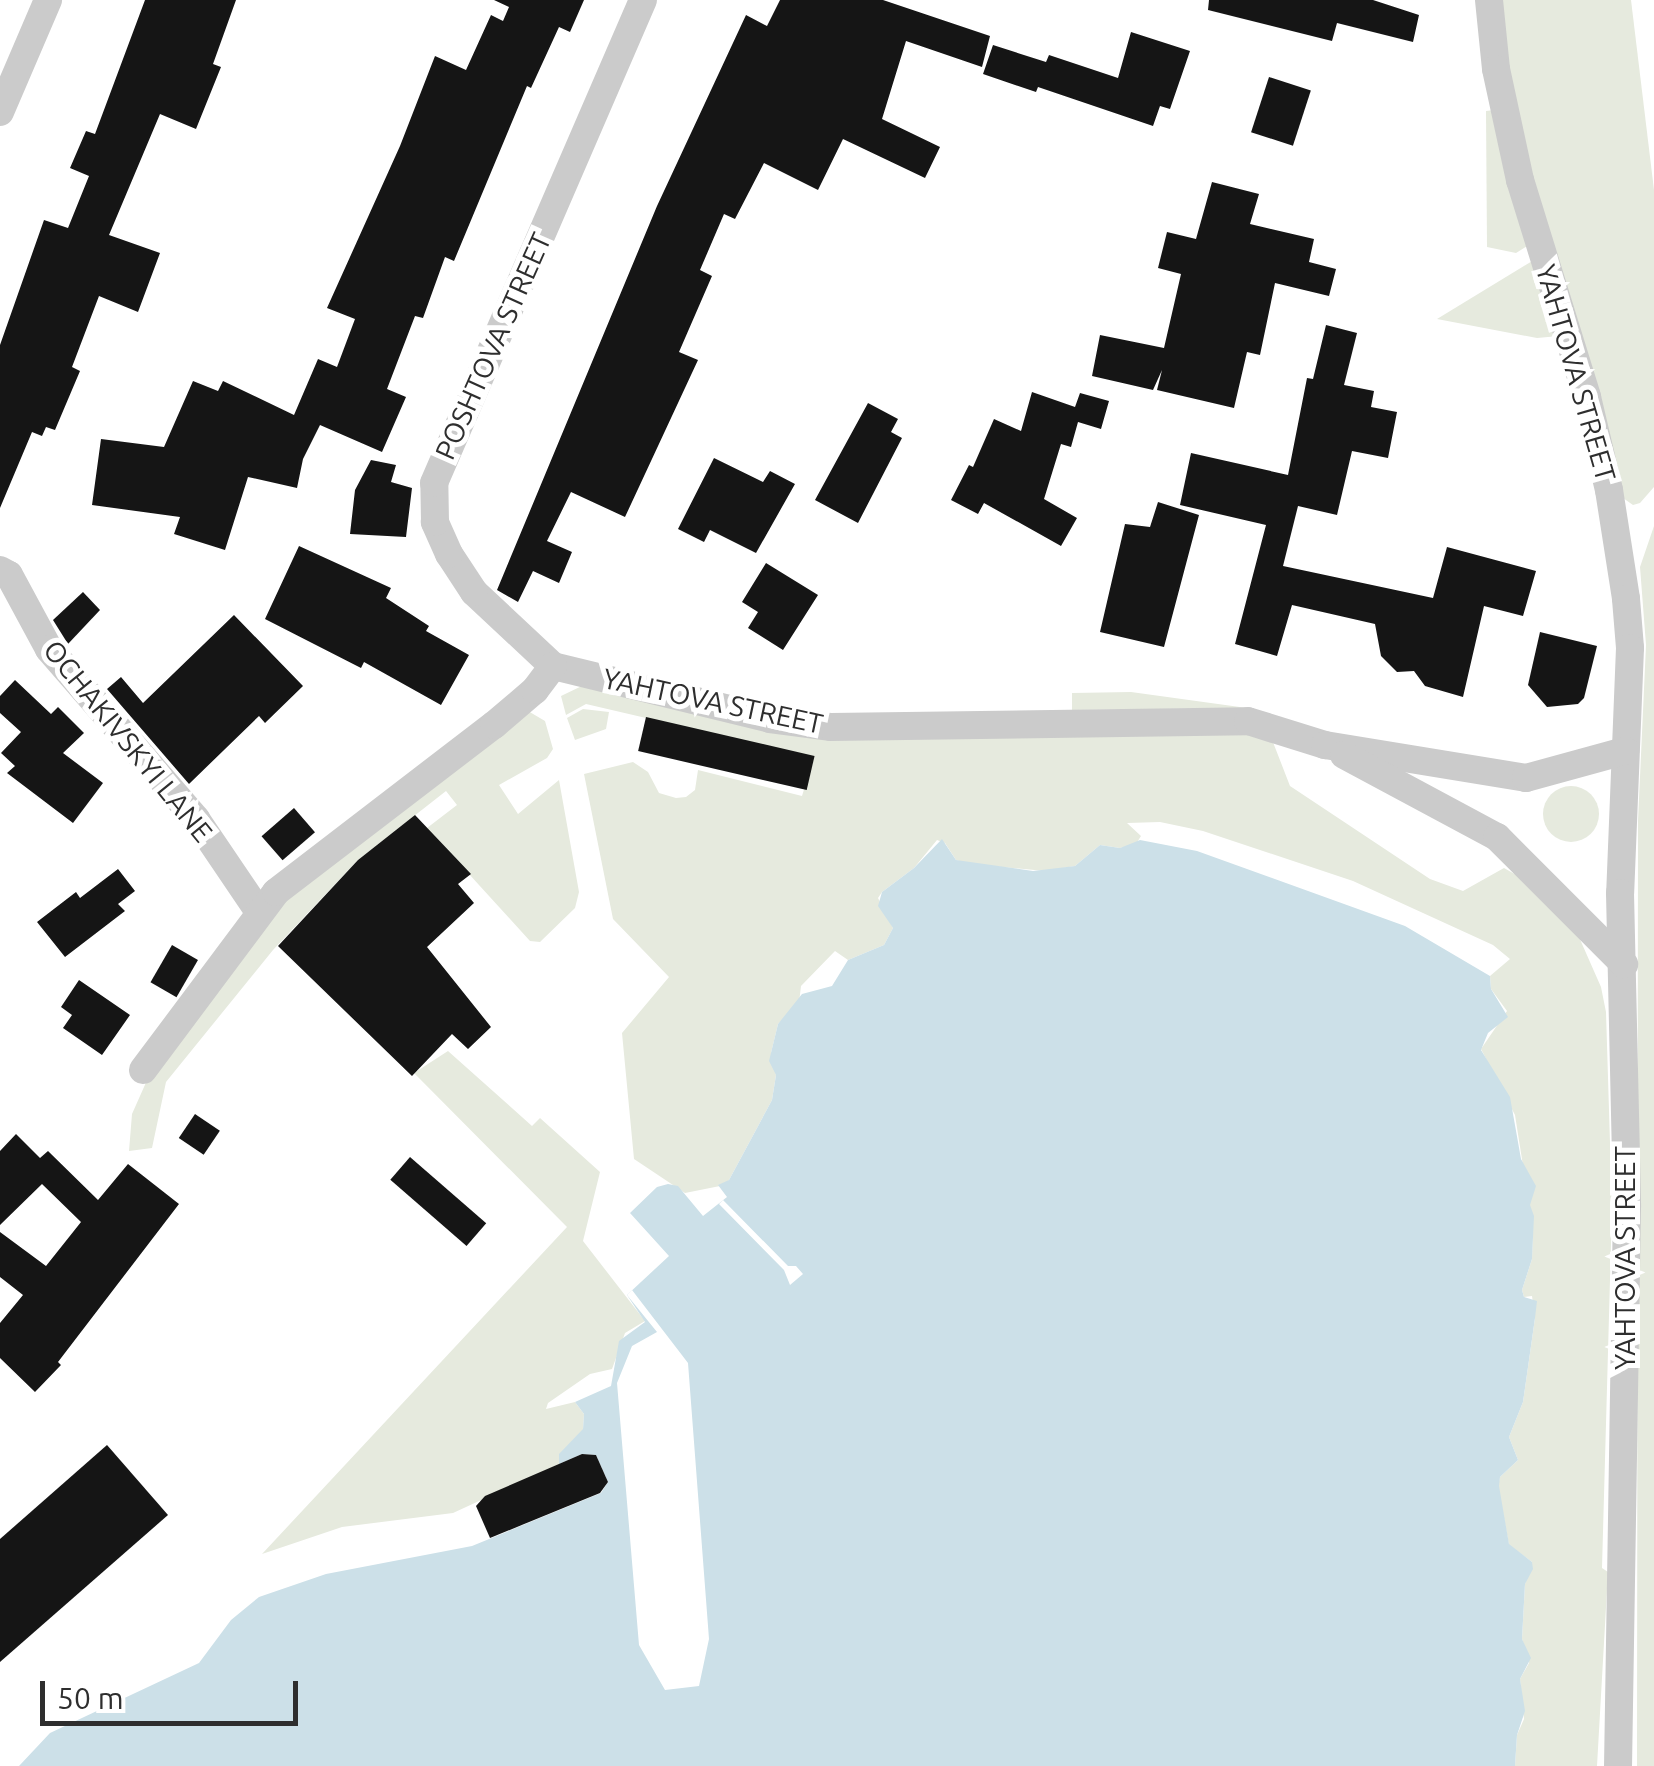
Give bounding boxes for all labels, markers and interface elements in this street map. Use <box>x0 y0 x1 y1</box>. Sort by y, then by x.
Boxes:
street label: POSHTOVA STREET <box>428 227 558 465</box>
street label: YAHTOVA STREET <box>1529 261 1623 485</box>
street label: OCHAKIVSKYI LANE <box>36 633 220 849</box>
street label: YAHTOVA STREET <box>600 661 826 741</box>
street label: YAHTOVA STREET <box>1608 1146 1642 1370</box>
scale bar <box>45 1661 302 1723</box>
text: 50 m <box>57 1681 124 1715</box>

